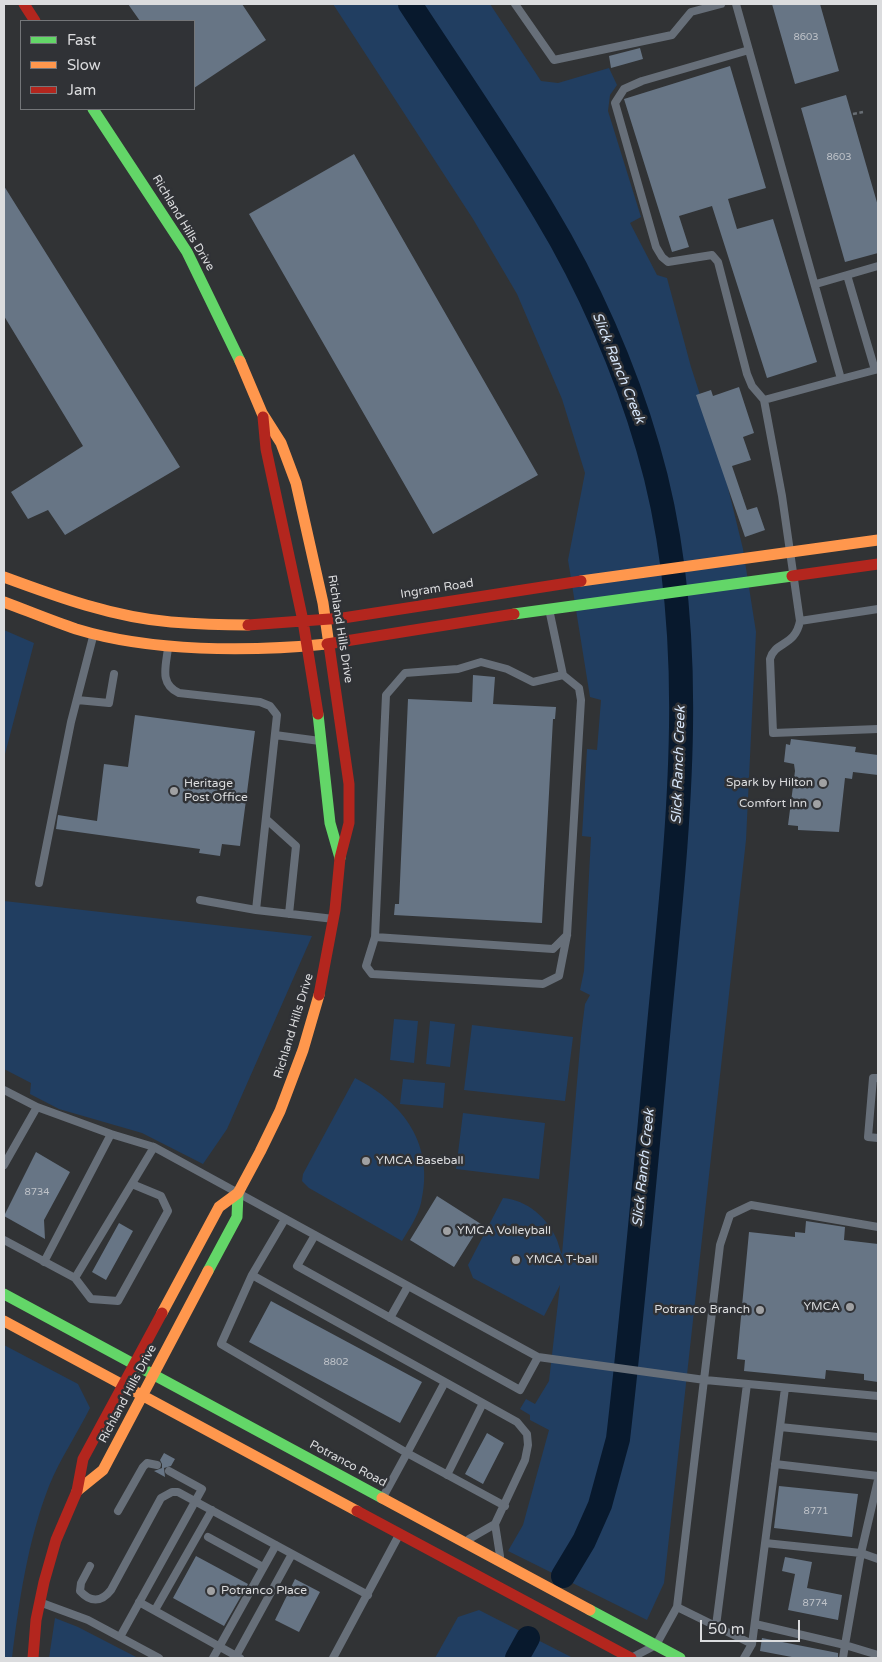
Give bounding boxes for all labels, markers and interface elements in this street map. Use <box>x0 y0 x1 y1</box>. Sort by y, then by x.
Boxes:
legend <box>20 20 195 110</box>
text: Fast <box>67 31 96 49</box>
house number: 8603 <box>793 31 819 43</box>
text: Slow <box>67 56 101 74</box>
text: Jam <box>67 81 96 99</box>
house number: 8603 <box>826 151 852 163</box>
street label: Richland Hills Drive <box>149 172 217 274</box>
water label: Slick Ranch Creek <box>588 310 648 426</box>
street label: Richland Hills Drive <box>324 574 356 684</box>
street label: Ingram Road <box>399 576 475 602</box>
water label: Slick Ranch Creek <box>669 706 689 824</box>
place label: Spark by Hilton <box>726 776 813 790</box>
place label: Heritage Post Office <box>184 777 248 805</box>
marker: Spark by Hilton <box>817 777 829 789</box>
marker: Heritage Post Office <box>168 785 180 797</box>
place label: Comfort Inn <box>739 797 807 811</box>
marker: Comfort Inn <box>811 798 823 810</box>
street label: Richland Hills Drive <box>271 972 317 1080</box>
water label: Slick Ranch Creek <box>629 1108 659 1228</box>
place label: YMCA Baseball <box>376 1154 464 1168</box>
marker: YMCA Baseball <box>360 1155 372 1167</box>
house number: 8734 <box>24 1186 50 1198</box>
place label: YMCA Volleyball <box>457 1224 551 1238</box>
marker: YMCA Volleyball <box>441 1225 453 1237</box>
place label: YMCA T-ball <box>526 1253 597 1267</box>
marker: YMCA T-ball <box>510 1254 522 1266</box>
place label: YMCA <box>803 1300 840 1314</box>
marker: YMCA <box>844 1301 856 1313</box>
place label: Potranco Branch <box>654 1303 750 1317</box>
marker: Potranco Branch <box>754 1304 766 1316</box>
street label: Richland Hills Drive <box>96 1342 160 1446</box>
house number: 8802 <box>323 1356 349 1368</box>
street label: Potranco Road <box>307 1438 389 1490</box>
house number: 8771 <box>803 1505 829 1517</box>
place label: Potranco Place <box>221 1584 307 1598</box>
marker: Potranco Place <box>205 1585 217 1597</box>
house number: 8774 <box>802 1597 828 1609</box>
scale bar <box>702 1610 802 1642</box>
text: 50 m <box>708 1620 745 1638</box>

